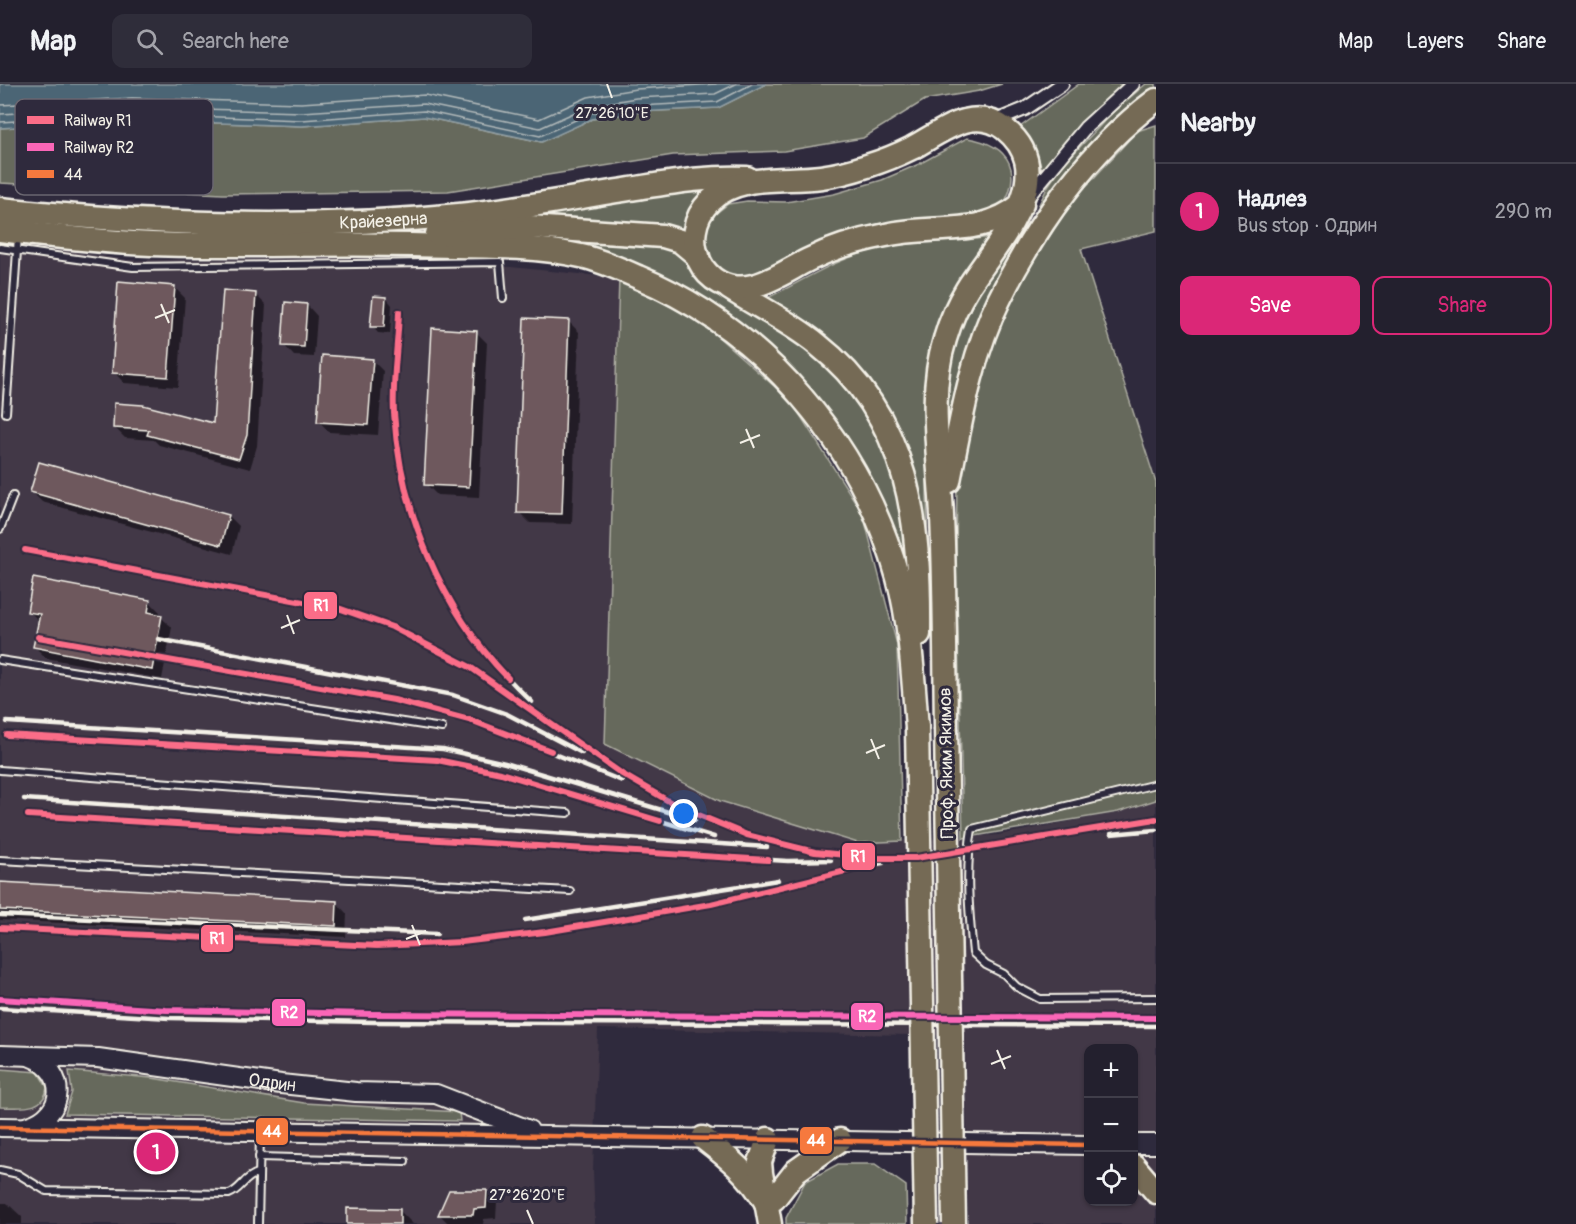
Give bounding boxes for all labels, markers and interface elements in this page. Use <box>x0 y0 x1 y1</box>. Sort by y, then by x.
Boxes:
search box <box>112 14 532 68</box>
text: Map <box>30 24 76 59</box>
icon: search <box>133 25 166 58</box>
text: Search here <box>181 27 289 55</box>
text: Map <box>1338 28 1373 55</box>
text: Layers <box>1406 28 1464 55</box>
text: Share <box>1497 28 1546 55</box>
legend <box>15 99 213 195</box>
text: 27°26'10"E <box>576 104 649 123</box>
text: Nearby <box>1180 107 1256 139</box>
text: Railway R1 <box>64 111 131 131</box>
text: Railway R2 <box>64 138 134 158</box>
text: 44 <box>64 165 83 185</box>
text: Надлез <box>1237 185 1307 213</box>
text: 1 <box>1196 199 1203 224</box>
text: 290 m <box>1495 199 1552 224</box>
street label: Крайезерна <box>339 207 428 235</box>
text: Bus stop · Одрин <box>1237 213 1377 238</box>
button: Save <box>1180 276 1360 335</box>
button: Share <box>1372 276 1552 335</box>
line badge: R1 <box>303 591 338 620</box>
text: R1 <box>313 596 329 616</box>
street label: Проф. Яким Якимов <box>934 687 959 839</box>
your location <box>669 799 698 828</box>
line badge: R1 <box>841 842 876 871</box>
text: R1 <box>850 847 866 867</box>
line badge: R1 <box>200 924 234 953</box>
text: R1 <box>209 929 225 949</box>
line badge: R2 <box>271 998 306 1027</box>
line badge: R2 <box>850 1002 884 1031</box>
text: R2 <box>280 1003 298 1023</box>
text: R2 <box>858 1007 876 1027</box>
map controls <box>1084 1044 1138 1206</box>
button: + <box>1084 1044 1138 1098</box>
street label: Одрин <box>247 1069 297 1098</box>
button: − <box>1084 1098 1138 1152</box>
line badge: 44 <box>255 1117 289 1146</box>
text: 44 <box>263 1122 282 1142</box>
line badge: 44 <box>799 1126 833 1155</box>
pin: 1 <box>136 1130 176 1174</box>
text: 44 <box>807 1131 826 1151</box>
button: locate <box>1084 1152 1138 1206</box>
text: 27°26'20"E <box>489 1186 565 1205</box>

